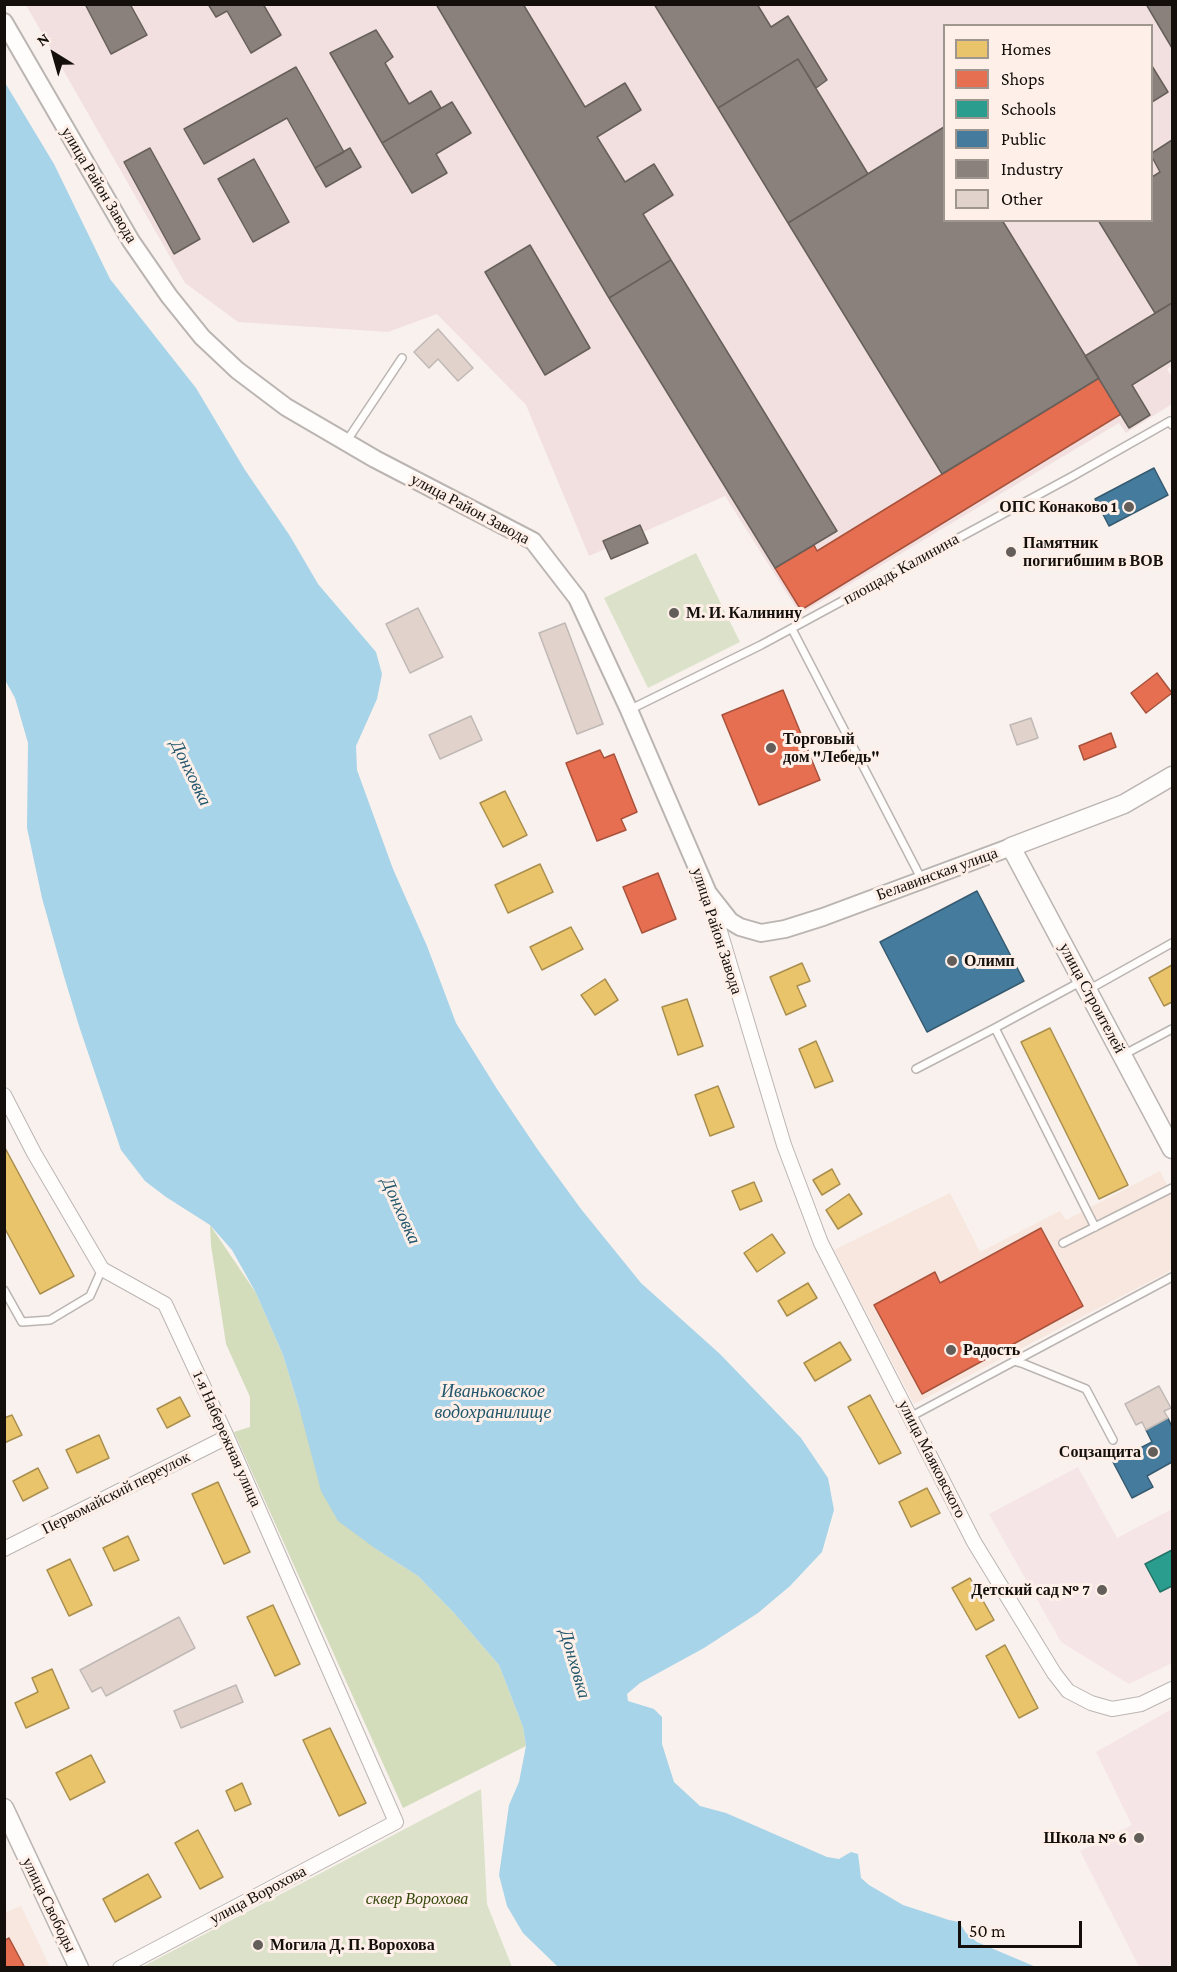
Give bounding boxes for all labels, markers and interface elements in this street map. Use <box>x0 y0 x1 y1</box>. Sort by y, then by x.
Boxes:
north arrow <box>24 24 84 84</box>
legend <box>943 24 1153 222</box>
text: N <box>33 29 52 49</box>
text: Homes <box>1001 39 1051 59</box>
text: Shops <box>1001 69 1045 89</box>
text: Schools <box>1001 99 1056 119</box>
street label: улица Район Завода <box>57 123 141 247</box>
text: Public <box>1001 129 1046 149</box>
text: Industry <box>1001 159 1063 179</box>
text: Other <box>1001 189 1043 209</box>
street label: улица Район Завода <box>407 470 533 548</box>
place label: ОПС Конаково 1 <box>999 497 1117 517</box>
marker: ОПС Конаково 1 <box>1122 500 1136 514</box>
street label: площадь Калинина <box>840 529 962 609</box>
place label: Памятник погигибшим в ВОВ <box>1023 533 1163 571</box>
marker: Памятник погигибшим в ВОВ <box>1004 545 1018 559</box>
place label: М. И. Калинину <box>686 603 802 623</box>
marker: М. И. Калинину <box>667 606 681 620</box>
place label: Торговый дом "Лебедь" <box>783 729 880 767</box>
water label: Донховка <box>166 736 216 810</box>
marker: Торговый дом "Лебедь" <box>764 741 778 755</box>
street label: Белавинская улица <box>874 843 1000 905</box>
street label: улица Район Завода <box>687 865 747 997</box>
street label: улица Строителей <box>1055 939 1129 1057</box>
place label: Олимп <box>964 951 1015 971</box>
marker: Олимп <box>945 954 959 968</box>
water label: Донховка <box>377 1174 425 1248</box>
place label: Радость <box>963 1340 1020 1360</box>
marker: Радость <box>944 1343 958 1357</box>
street label: 1-я Набережная улица <box>188 1368 266 1510</box>
water label: Иваньковское водохранилище <box>435 1380 551 1422</box>
street label: улица Маяковского <box>894 1397 970 1521</box>
place label: Соцзащита <box>1059 1442 1141 1462</box>
marker: Соцзащита <box>1146 1445 1160 1459</box>
street label: Первомайский переулок <box>39 1447 193 1539</box>
place label: Детский сад № 7 <box>971 1580 1090 1600</box>
marker: Детский сад № 7 <box>1095 1583 1109 1597</box>
water label: Донховка <box>555 1627 595 1701</box>
place label: Школа № 6 <box>1043 1828 1127 1848</box>
marker: Школа № 6 <box>1132 1831 1146 1845</box>
street label: улица Свободы <box>18 1854 80 1956</box>
street label: улица Ворохова <box>206 1861 310 1929</box>
park label: сквер Ворохова <box>366 1889 468 1909</box>
scale bar <box>961 1909 1086 1947</box>
text: 50 m <box>969 1921 1006 1941</box>
place label: Могила Д. П. Ворохова <box>270 1935 435 1955</box>
marker: Могила Д. П. Ворохова <box>251 1938 265 1952</box>

